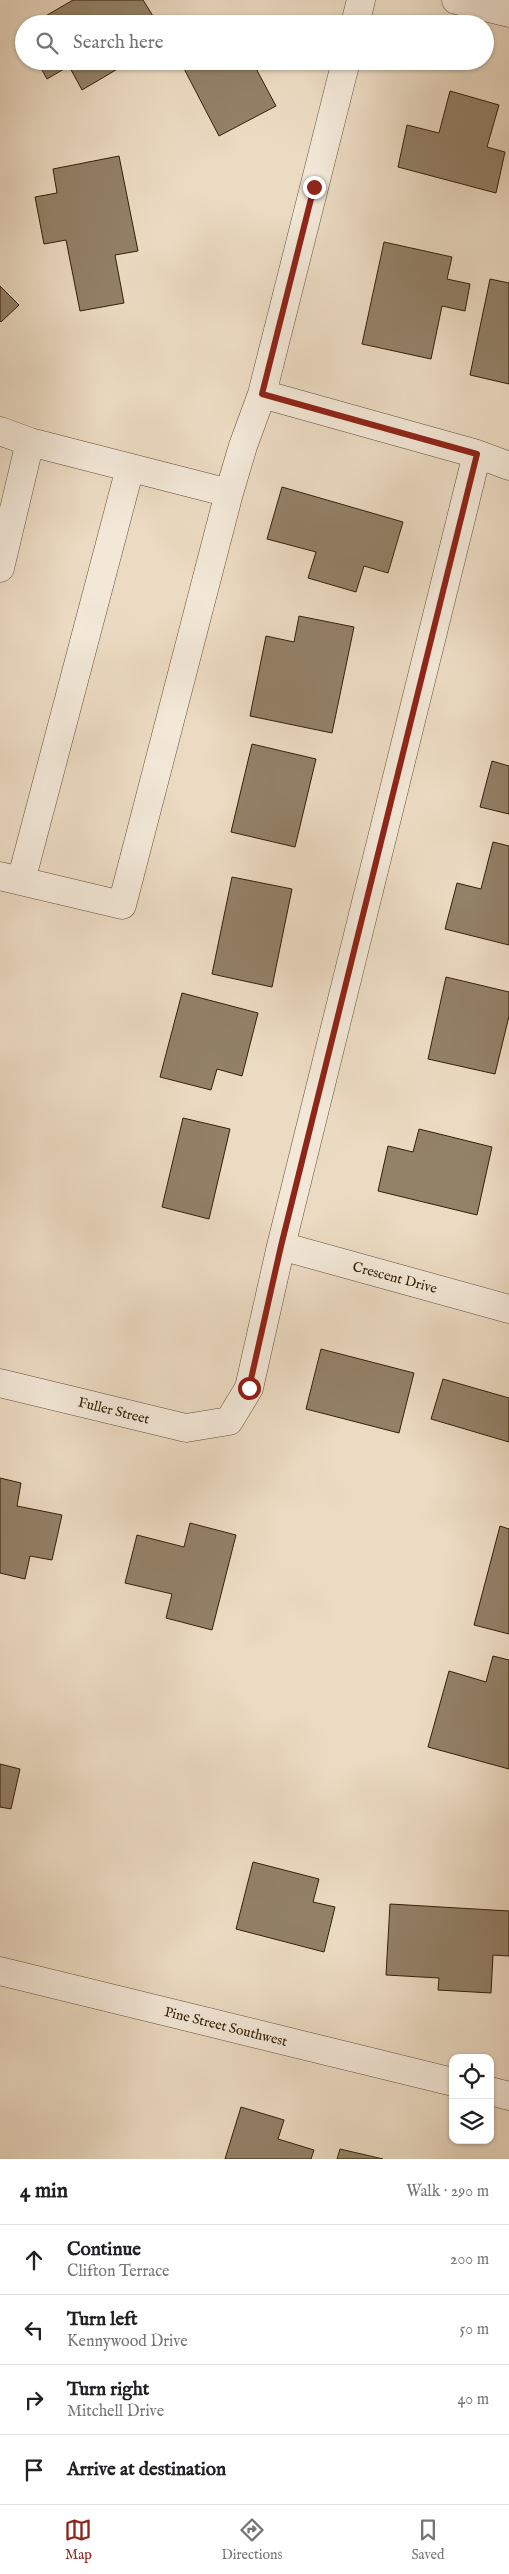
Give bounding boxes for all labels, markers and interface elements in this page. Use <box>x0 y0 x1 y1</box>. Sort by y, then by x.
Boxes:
search box <box>15 15 494 70</box>
icon: search <box>33 29 61 57</box>
text: Search here <box>73 31 164 55</box>
route end <box>303 176 326 199</box>
street label: Crescent Drive <box>351 1258 440 1298</box>
route start <box>238 1377 261 1400</box>
street label: Fuller Street <box>76 1393 152 1429</box>
street label: Pine Street Southwest <box>163 2003 289 2051</box>
map controls <box>449 2054 494 2144</box>
button: locate <box>449 2054 494 2099</box>
button: layers <box>449 2099 494 2144</box>
text: 4 min <box>20 2178 68 2205</box>
text: Walk · 290 m <box>406 2182 489 2202</box>
text: Continue <box>67 2238 141 2262</box>
icon: ahead <box>20 2246 48 2274</box>
text: 200 m <box>450 2250 489 2270</box>
text: Clifton Terrace <box>67 2262 169 2282</box>
text: Turn left <box>67 2308 138 2332</box>
icon: left <box>20 2316 48 2344</box>
text: 50 m <box>460 2320 489 2340</box>
text: Kennywood Drive <box>67 2332 188 2352</box>
text: Turn right <box>67 2378 149 2402</box>
icon: right <box>20 2386 48 2414</box>
text: 40 m <box>457 2390 489 2410</box>
text: Mitchell Drive <box>67 2402 164 2422</box>
icon: arrive <box>20 2456 48 2484</box>
text: Arrive at destination <box>67 2458 226 2482</box>
tab: Map <box>64 2516 92 2564</box>
tab: Directions <box>221 2516 282 2564</box>
tab: Saved <box>411 2516 444 2564</box>

